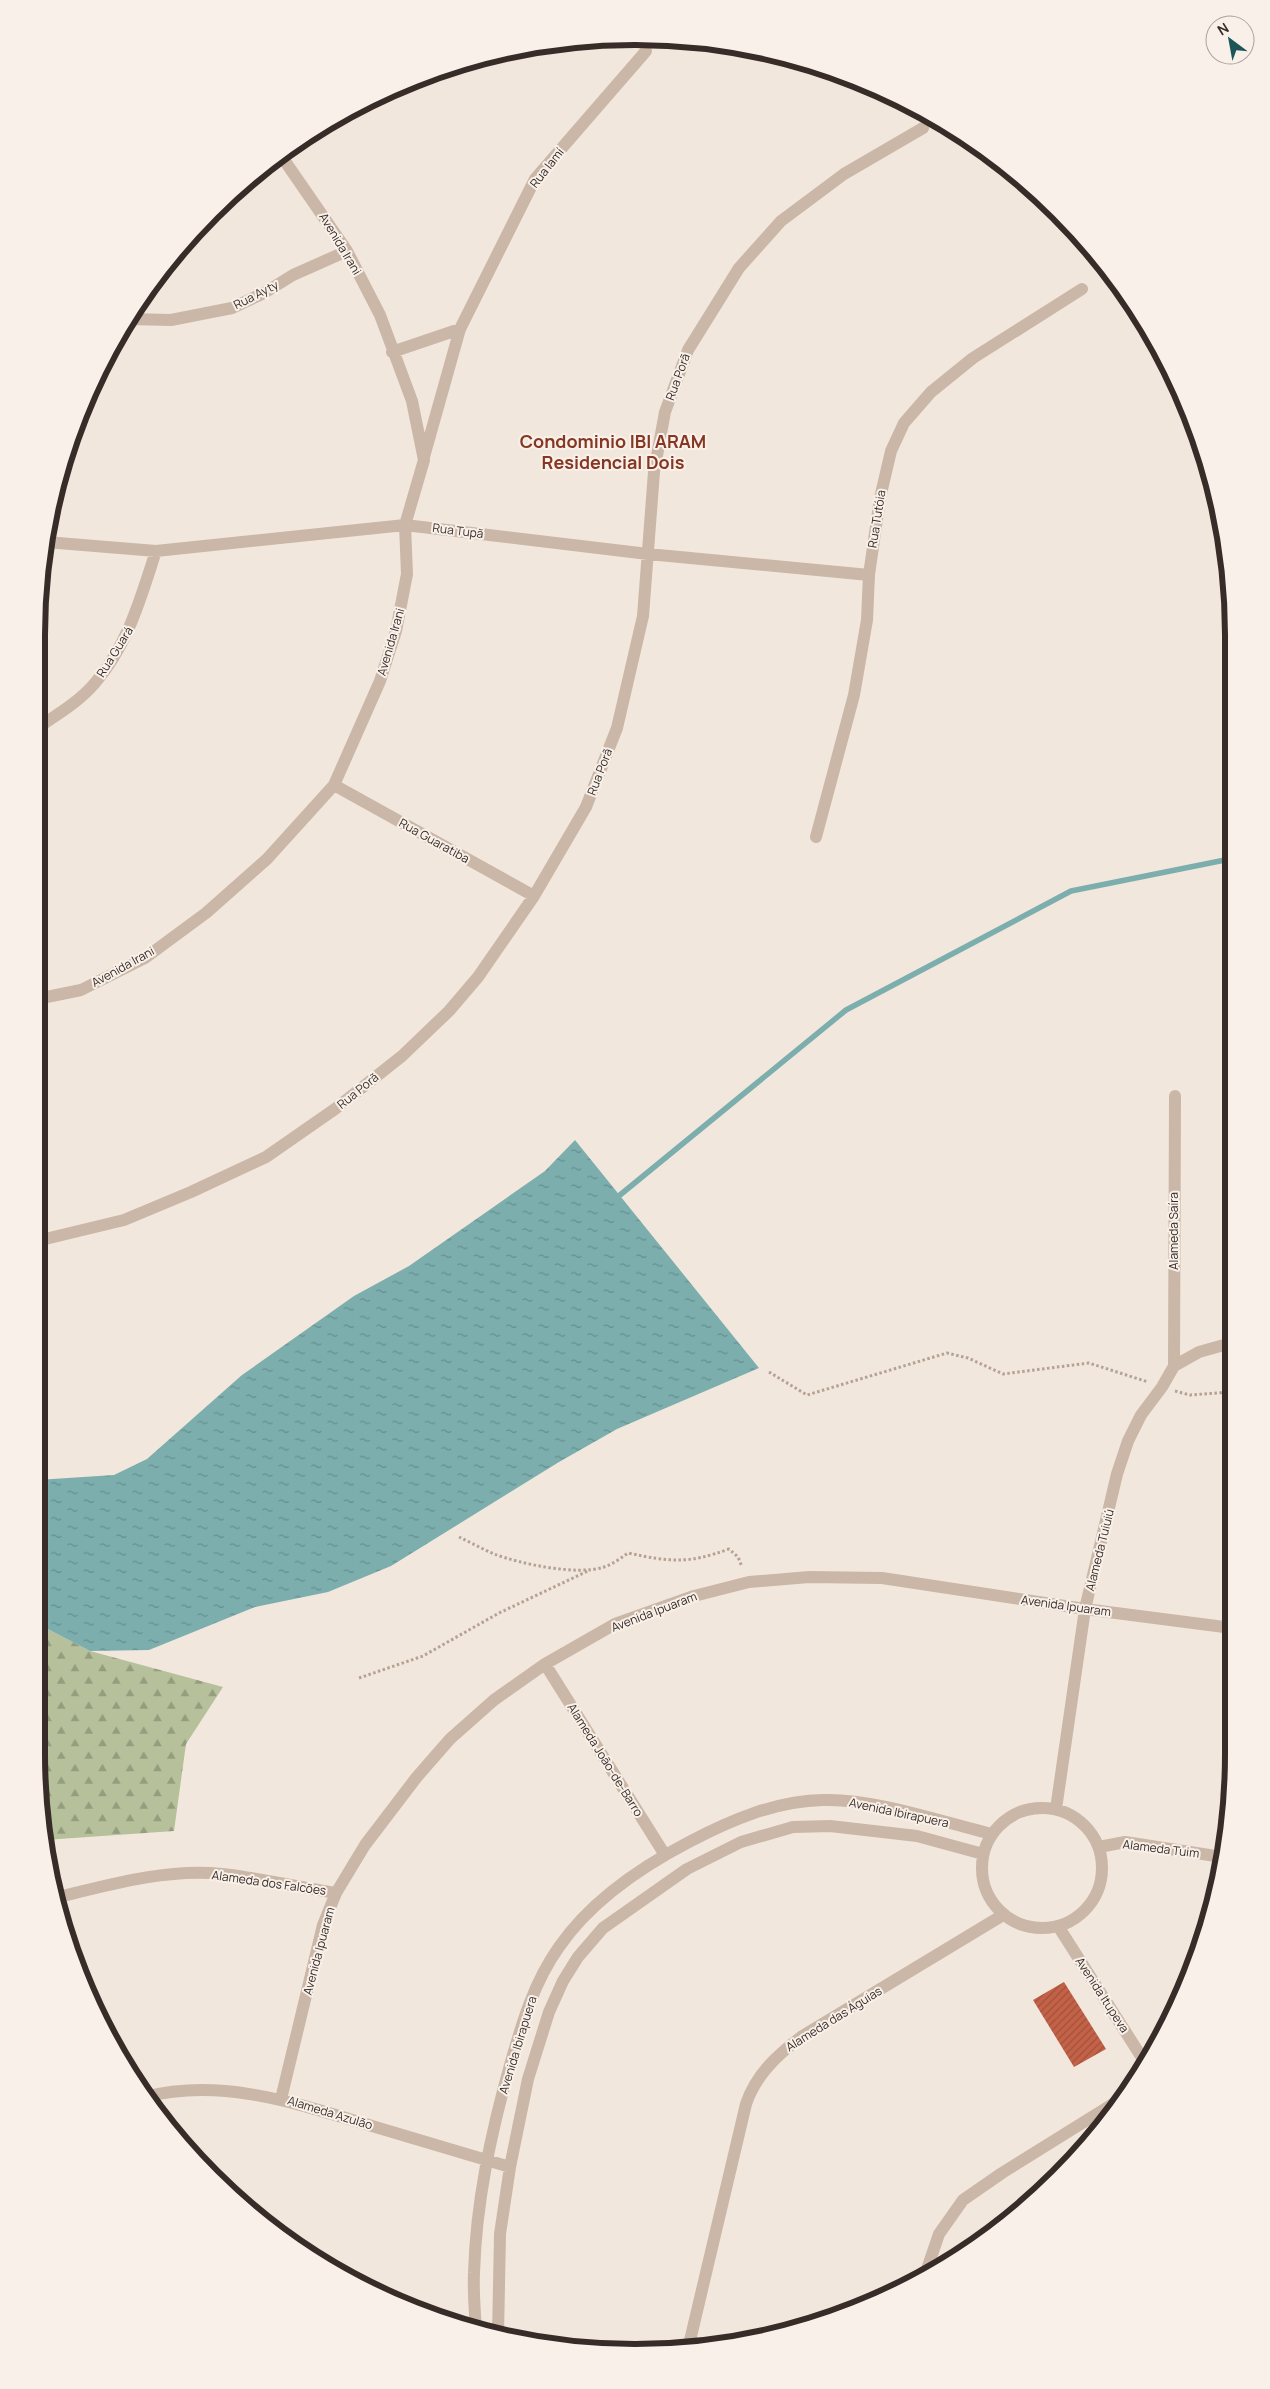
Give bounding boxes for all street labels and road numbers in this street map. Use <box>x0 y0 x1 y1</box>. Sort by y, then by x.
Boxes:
street label: Rua Iamí <box>526 144 568 191</box>
street label: Avenida Irani <box>315 210 366 278</box>
street label: Rua Ayty <box>230 276 282 313</box>
street label: Rua Porã <box>661 351 694 403</box>
street label: Rua Tutóia <box>864 489 889 549</box>
street label: Rua Tupã <box>432 519 485 542</box>
street label: Avenida Irani <box>373 606 408 678</box>
street label: Rua Guará <box>92 623 137 680</box>
street label: Rua Porã <box>583 746 616 798</box>
street label: Rua Guaratiba <box>396 814 473 867</box>
street label: Avenida Irani <box>88 942 157 991</box>
street label: Rua Porã <box>333 1069 382 1113</box>
street label: Alameda Saíra <box>1165 1192 1182 1270</box>
street label: Alameda Tuiuiú <box>1081 1507 1118 1593</box>
street label: Avenida Ipuaram <box>609 1587 699 1636</box>
street label: Avenida Ipuaram <box>1020 1591 1112 1620</box>
street label: Alameda João-de-Barro <box>564 1700 647 1820</box>
street label: Avenida Ibirapuera <box>848 1794 950 1831</box>
street label: Alameda Tuim <box>1122 1835 1200 1862</box>
street label: Alameda dos Falcões <box>211 1866 327 1899</box>
street label: Avenida Ipuaram <box>299 1905 338 1997</box>
street label: Avenida Itupeva <box>1072 1954 1133 2036</box>
street label: Alameda das Águias <box>782 1982 885 2055</box>
street label: Avenida Ibirapuera <box>495 1994 540 2096</box>
street label: Alameda Azulão <box>286 2092 375 2134</box>

